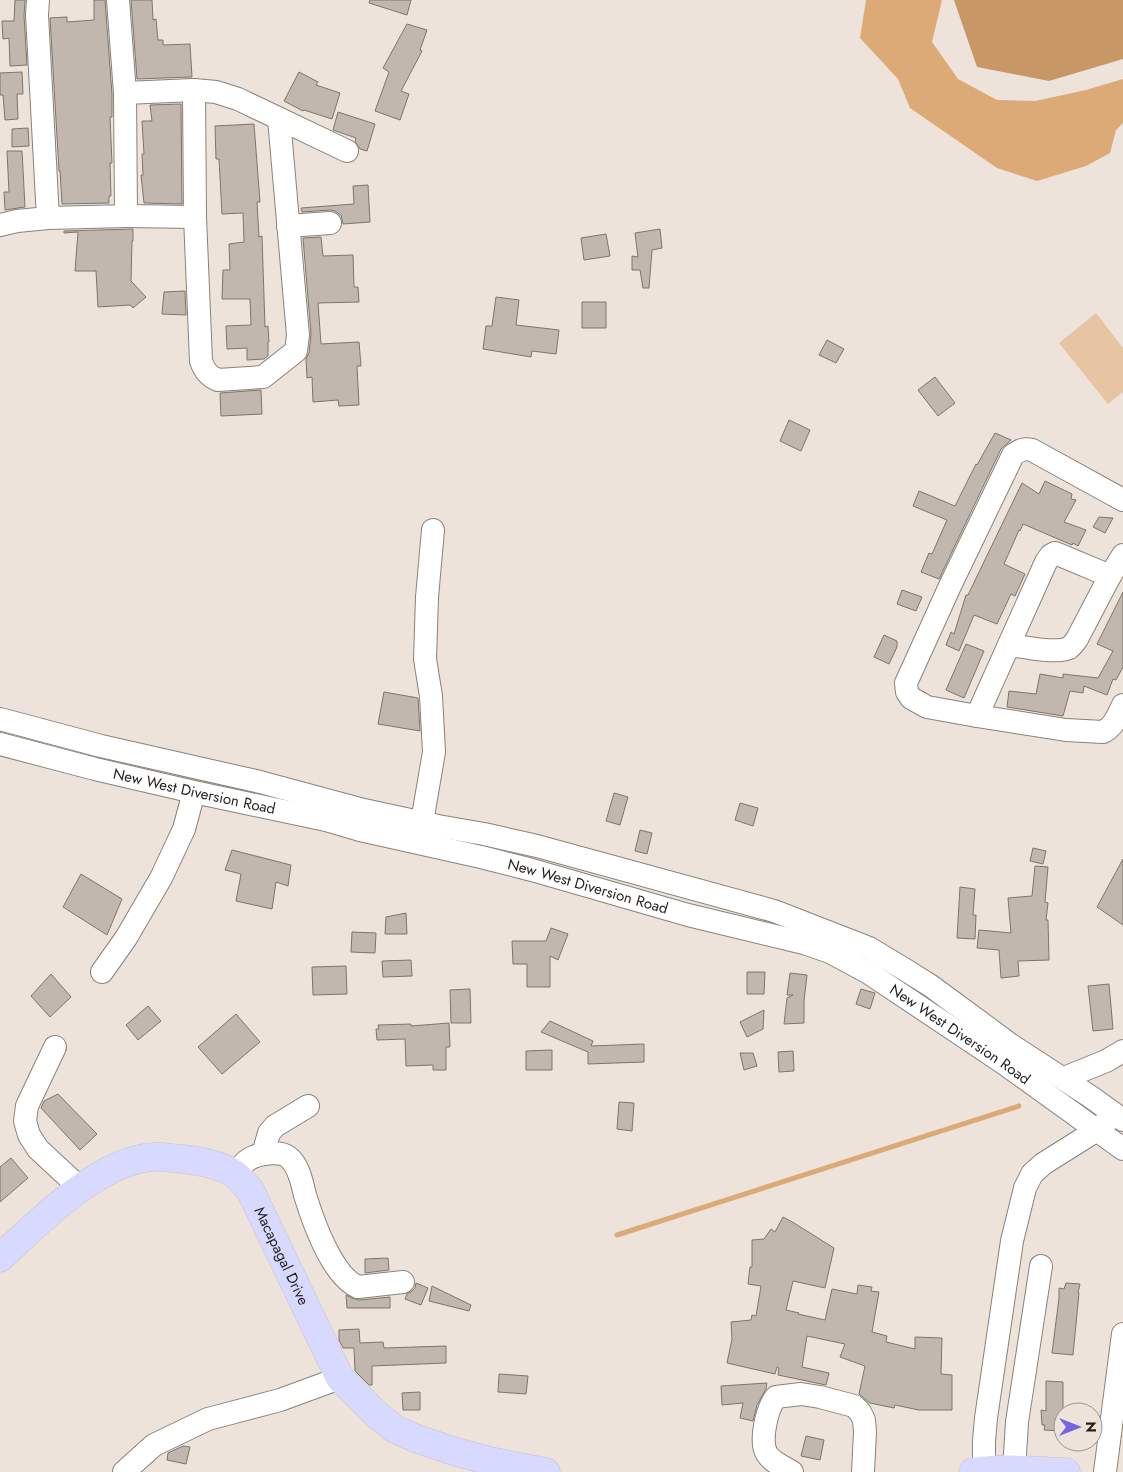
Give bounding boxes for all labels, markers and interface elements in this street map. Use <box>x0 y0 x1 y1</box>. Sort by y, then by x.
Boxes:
street label: New West Diversion Road <box>111 763 277 820</box>
street label: New West Diversion Road <box>505 853 671 920</box>
street label: New West Diversion Road <box>885 979 1035 1090</box>
street label: Macapagal Drive <box>249 1203 315 1309</box>
north arrow <box>1053 1402 1103 1452</box>
text: N <box>1081 1421 1101 1433</box>

